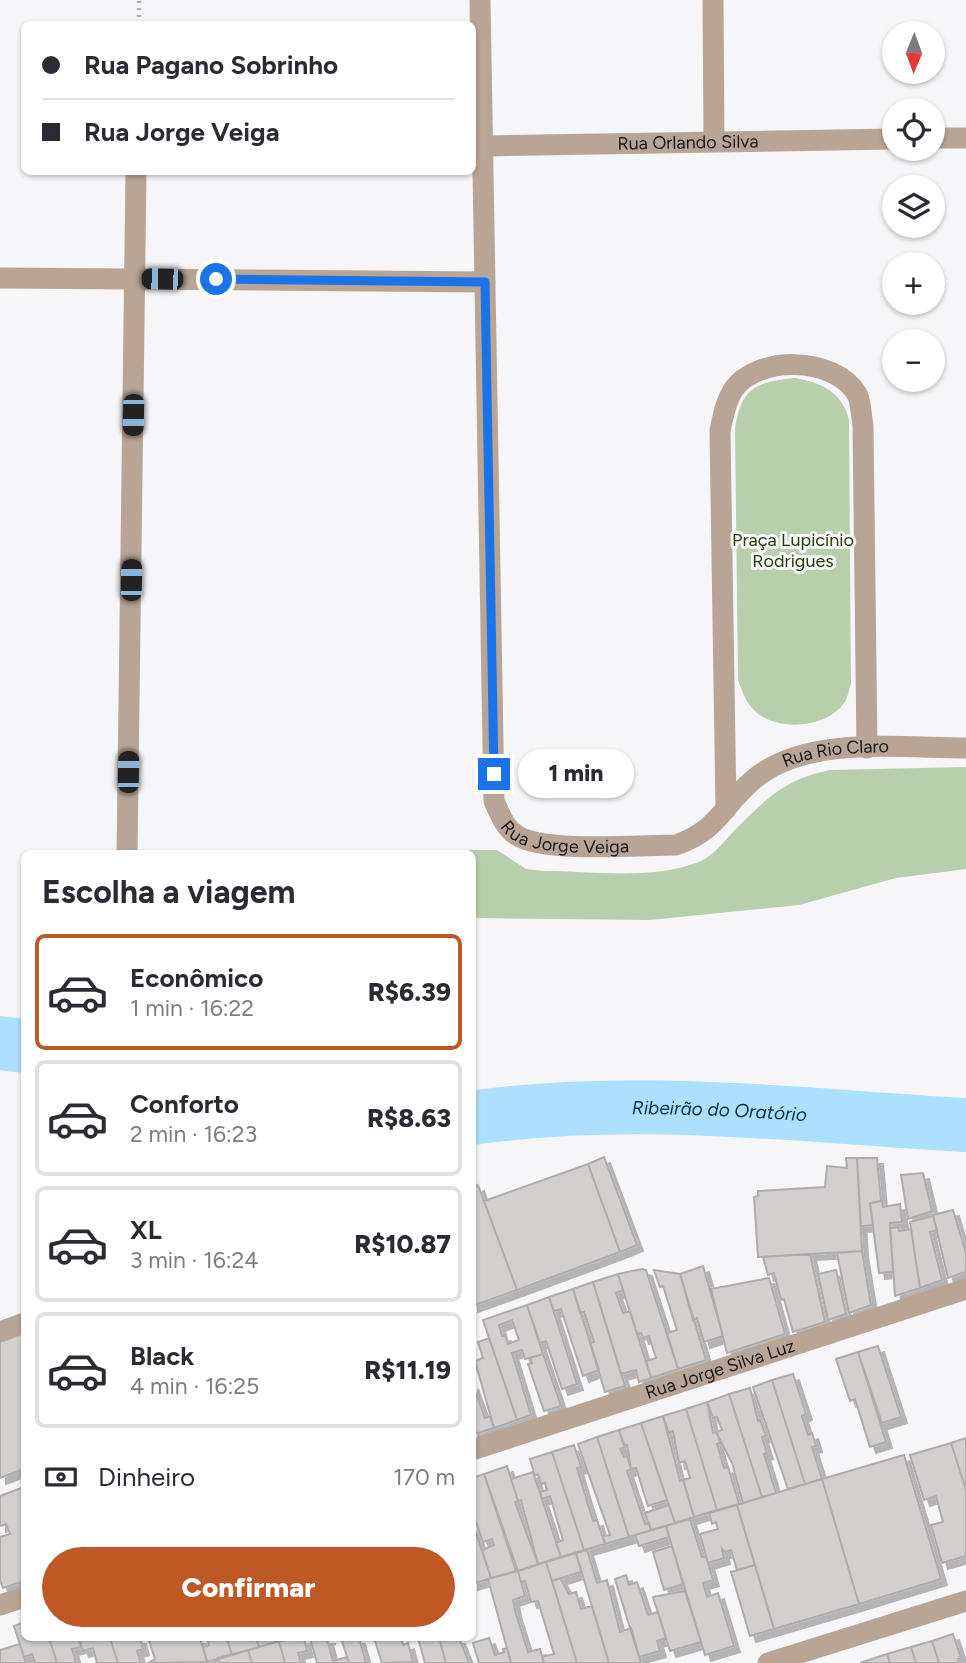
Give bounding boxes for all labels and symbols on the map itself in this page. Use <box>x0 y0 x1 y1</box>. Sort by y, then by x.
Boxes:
north arrow <box>882 21 945 84</box>
street label: Rua Orlando Silva <box>617 130 759 155</box>
route start <box>200 263 232 295</box>
car <box>141 268 184 290</box>
car <box>123 394 144 436</box>
park label: Praça Lupicínio Rodrigues <box>732 529 854 572</box>
car <box>121 559 142 601</box>
street label: Rua Rio Claro <box>779 735 889 772</box>
callout: 1 min <box>518 750 634 798</box>
car <box>118 751 139 793</box>
route end <box>478 758 510 790</box>
street label: Rua Jorge Veiga <box>496 816 629 858</box>
water label: Ribeirão do Oratório <box>632 1096 808 1126</box>
street label: Rua Jorge Silva Luz <box>643 1334 798 1404</box>

